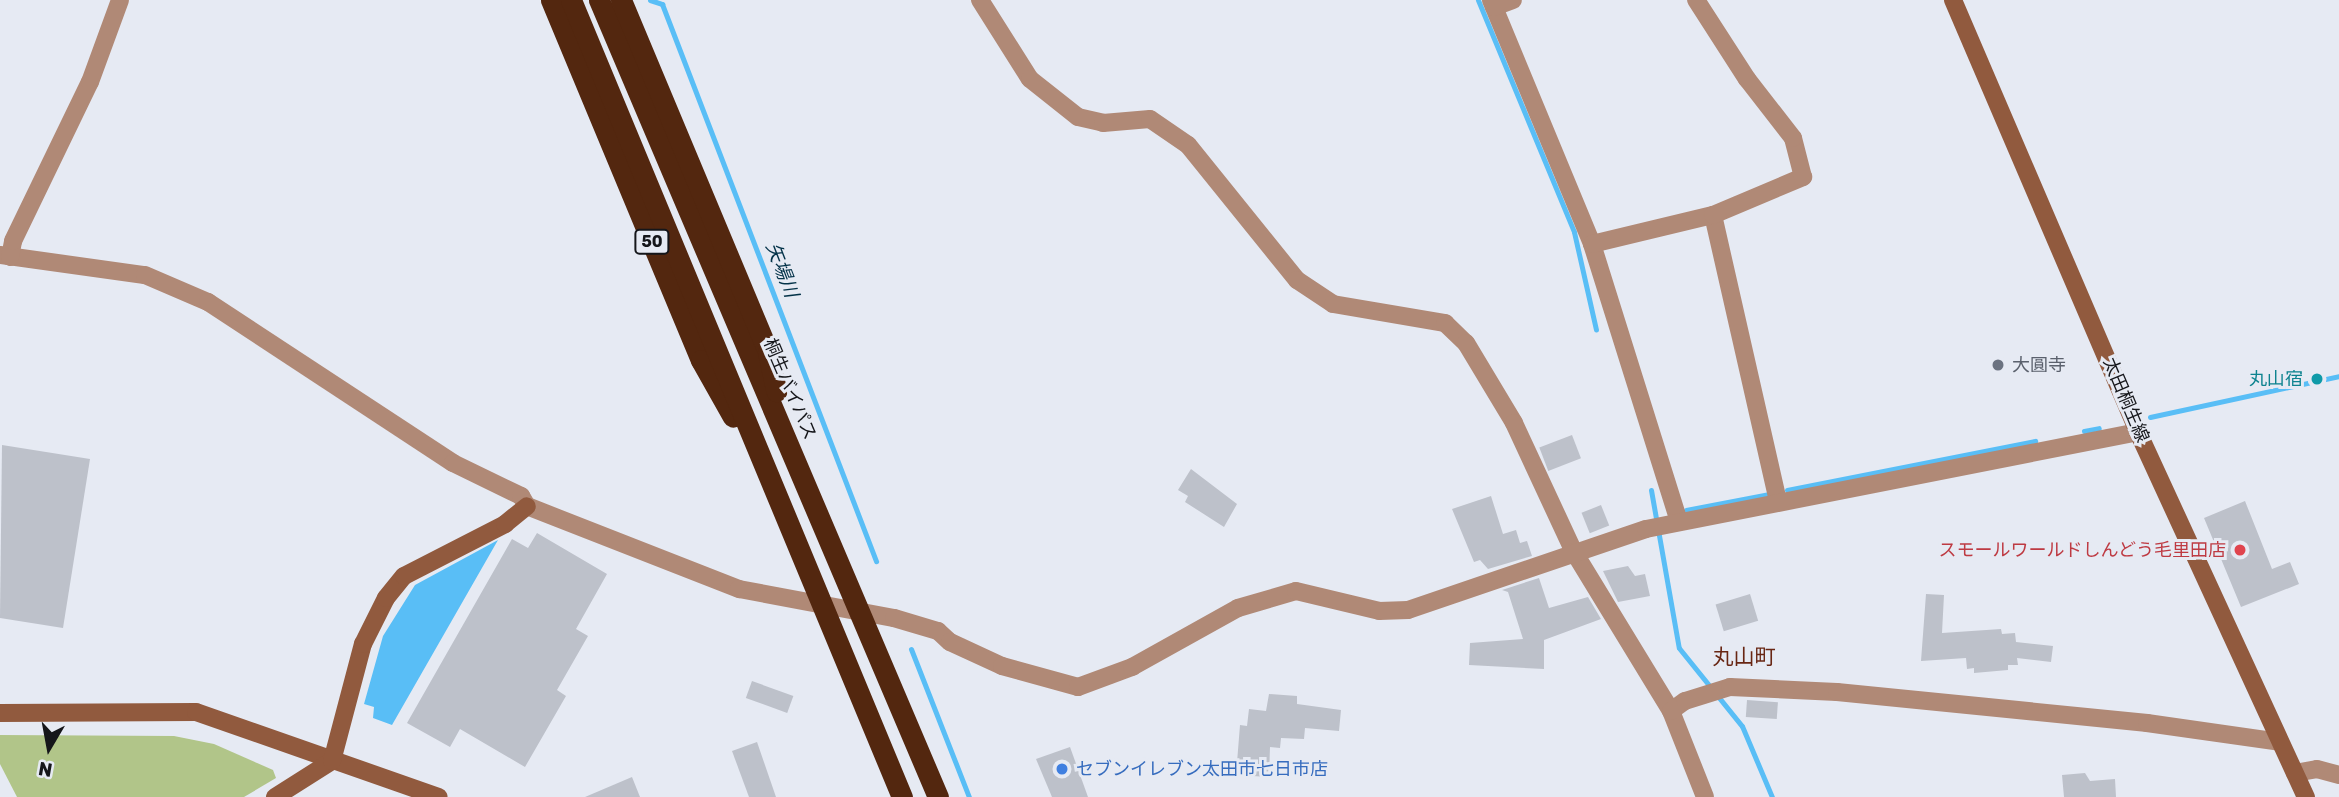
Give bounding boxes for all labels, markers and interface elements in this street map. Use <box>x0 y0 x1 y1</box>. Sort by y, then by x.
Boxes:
road number: 50 <box>633 230 671 254</box>
water label: 矢場川 <box>761 239 803 301</box>
street label: 桐生バイパス <box>759 335 821 443</box>
place label: 大圓寺 <box>2012 354 2066 376</box>
street label: 太田桐生線 <box>2098 354 2154 446</box>
marker: 大圓寺 <box>1990 357 2006 373</box>
place label: 丸山宿 <box>2249 368 2303 390</box>
marker: 丸山宿 <box>2309 371 2325 387</box>
place label: スモールワールドしんどう毛里田店 <box>1938 539 2226 561</box>
marker: スモールワールドしんどう毛里田店 <box>2232 542 2248 558</box>
district label: 丸山町 <box>1713 644 1775 670</box>
north arrow <box>14 713 84 783</box>
text: N <box>37 757 54 782</box>
place label: セブンイレブン太田市七日市店 <box>1076 758 1328 780</box>
marker: セブンイレブン太田市七日市店 <box>1054 761 1070 777</box>

